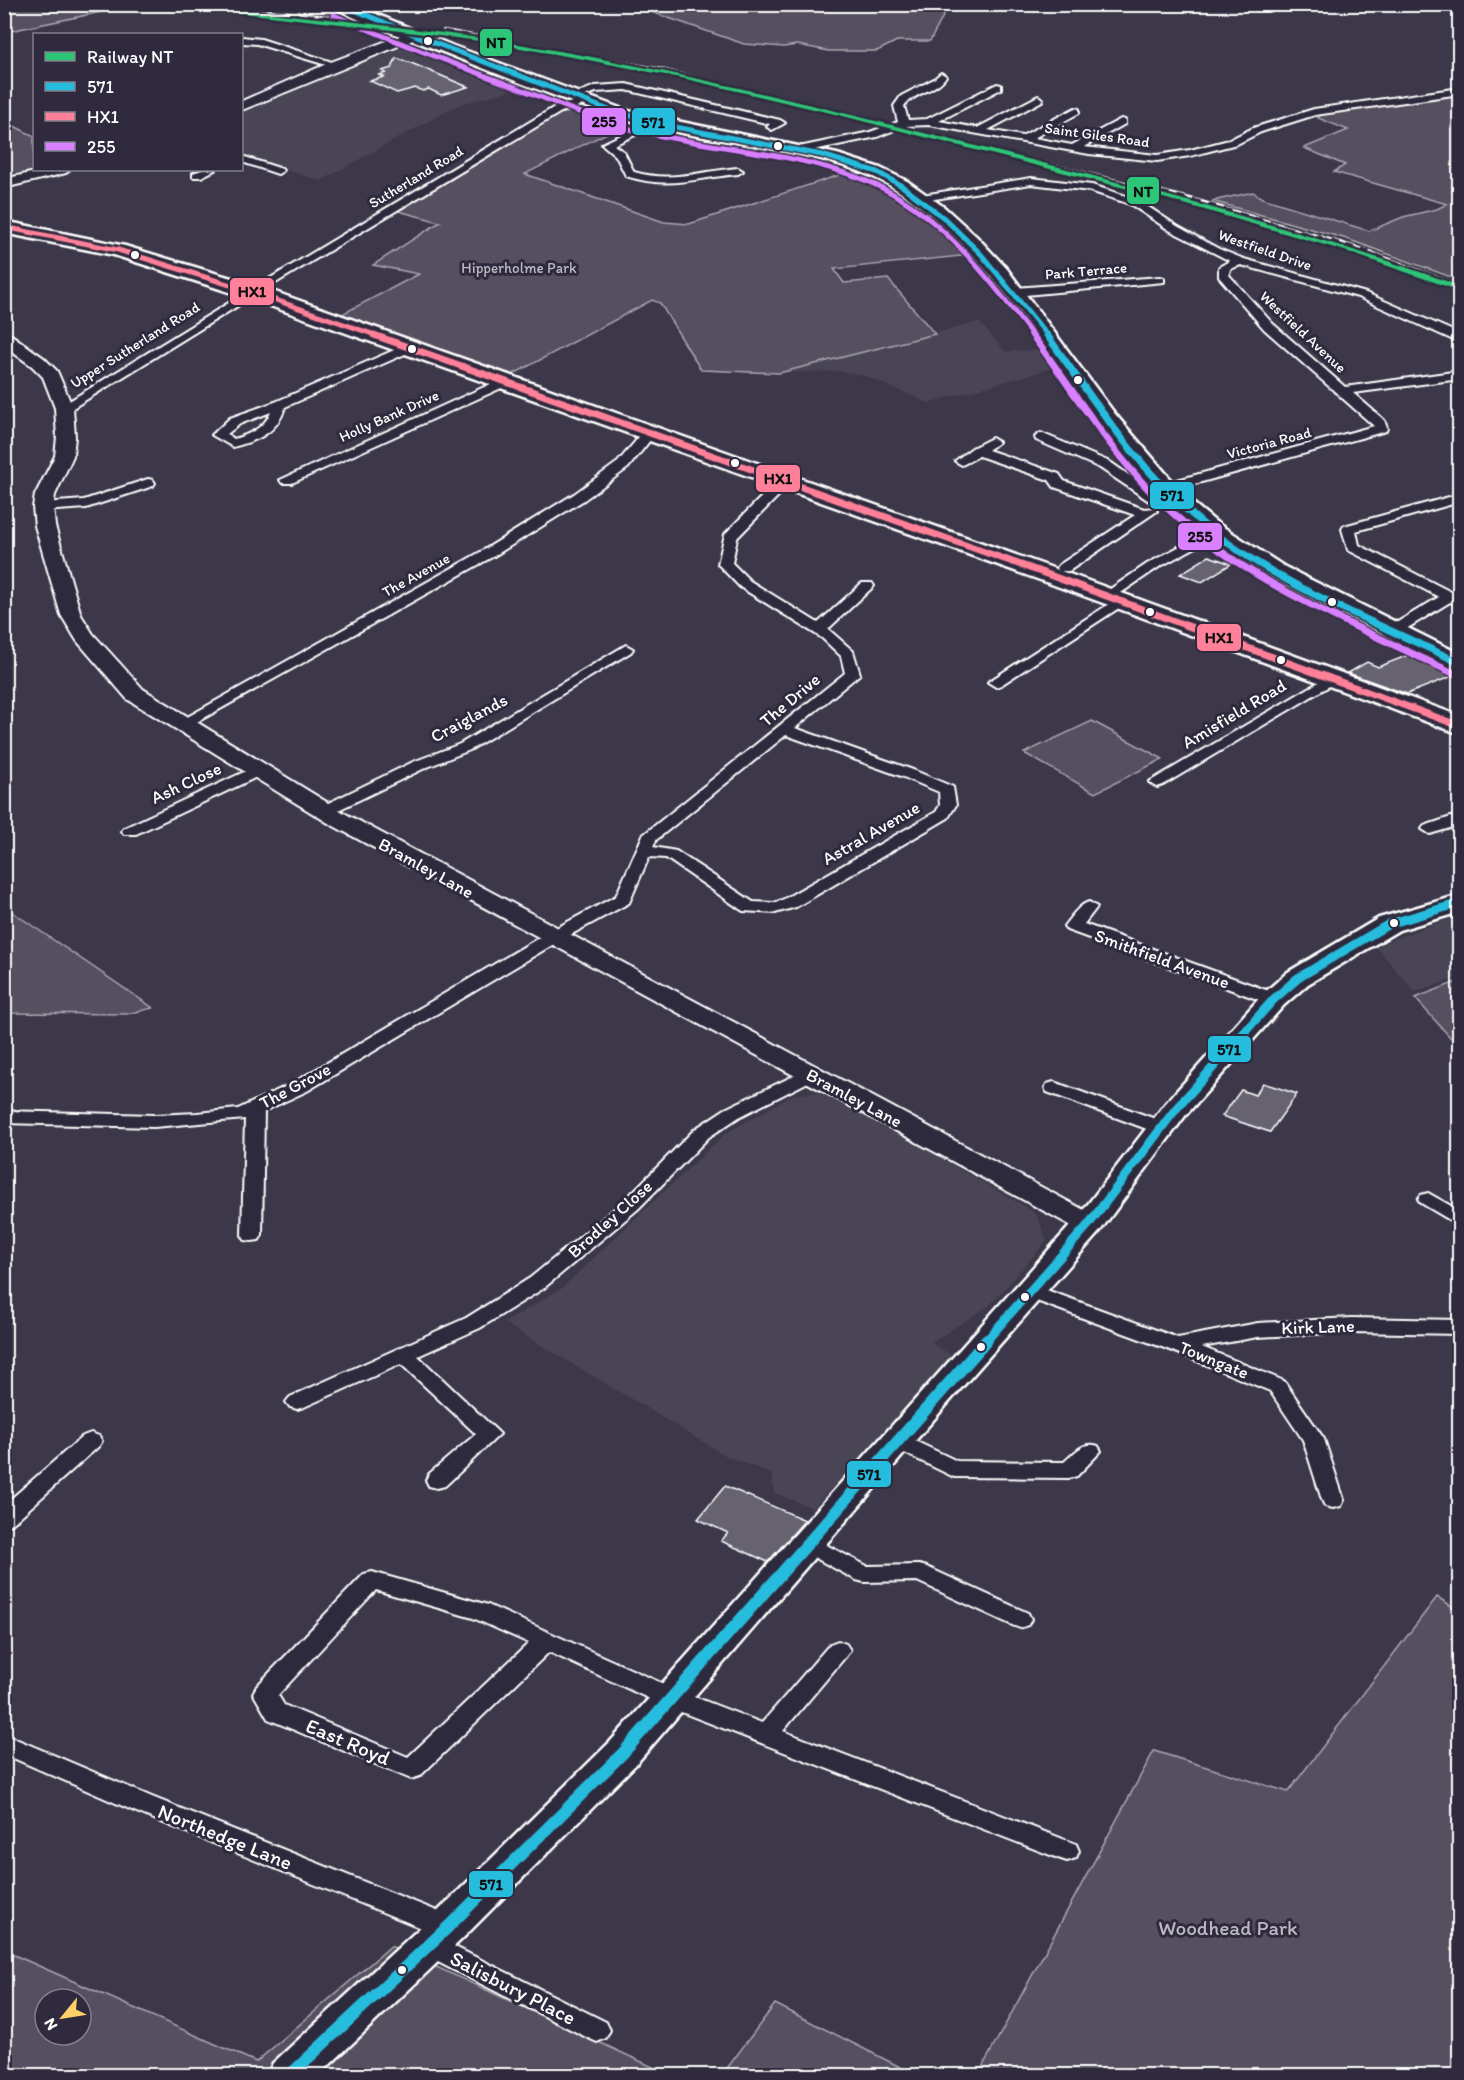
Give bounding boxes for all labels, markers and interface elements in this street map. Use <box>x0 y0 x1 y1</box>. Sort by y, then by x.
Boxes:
line badge: NT <box>479 28 513 57</box>
legend <box>33 33 243 171</box>
text: NT <box>486 33 507 52</box>
unlabelled marker <box>422 35 434 47</box>
text: Railway NT <box>87 46 173 68</box>
text: 571 <box>87 76 114 98</box>
text: HX1 <box>87 106 119 128</box>
line badge: 255 <box>581 107 627 136</box>
line badge: 571 <box>631 107 676 136</box>
text: 255 <box>591 112 617 131</box>
text: 571 <box>641 113 665 132</box>
street label: Saint Giles Road <box>1043 119 1151 151</box>
text: 255 <box>87 136 115 158</box>
unlabelled marker <box>772 140 784 152</box>
street label: Sutherland Road <box>366 141 467 212</box>
line badge: NT <box>1126 176 1160 205</box>
text: NT <box>1133 182 1154 201</box>
street label: Westfield Drive <box>1216 226 1314 274</box>
unlabelled marker <box>129 249 141 261</box>
street label: Park Terrace <box>1044 258 1128 284</box>
park label: Hipperholme Park <box>461 259 577 277</box>
line badge: HX1 <box>229 277 275 306</box>
text: HX1 <box>238 282 267 301</box>
street label: Westfield Avenue <box>1256 287 1350 377</box>
street label: Upper Sutherland Road <box>67 297 204 392</box>
unlabelled marker <box>406 343 418 355</box>
unlabelled marker <box>1072 374 1084 386</box>
street label: Holly Bank Drive <box>336 386 442 446</box>
street label: Victoria Road <box>1225 423 1314 463</box>
unlabelled marker <box>729 457 741 469</box>
line badge: HX1 <box>755 464 801 493</box>
text: HX1 <box>764 469 793 488</box>
line badge: 571 <box>1149 481 1195 510</box>
text: 571 <box>1160 486 1184 505</box>
line badge: 255 <box>1177 522 1223 551</box>
text: 255 <box>1187 527 1213 546</box>
street label: The Avenue <box>379 549 453 601</box>
unlabelled marker <box>1326 596 1338 608</box>
unlabelled marker <box>1144 606 1156 618</box>
line badge: HX1 <box>1196 623 1242 652</box>
text: HX1 <box>1205 628 1234 647</box>
unlabelled marker <box>1275 654 1287 666</box>
street label: The Drive <box>755 668 825 732</box>
street label: Amisfield Road <box>1178 674 1290 754</box>
street label: Craiglands <box>427 689 511 747</box>
street label: Ash Close <box>147 757 225 809</box>
street label: Astral Avenue <box>818 796 924 870</box>
street label: Bramley Lane <box>375 833 477 903</box>
unlabelled marker <box>1388 917 1400 929</box>
street label: Smithfield Avenue <box>1091 924 1233 994</box>
line badge: 571 <box>1207 1035 1252 1063</box>
text: 571 <box>1217 1040 1241 1059</box>
street label: The Grove <box>255 1058 335 1114</box>
street label: Bramley Lane <box>802 1064 906 1132</box>
street label: Brodley Close <box>563 1175 657 1263</box>
unlabelled marker <box>1019 1291 1031 1303</box>
street label: Kirk Lane <box>1281 1315 1355 1339</box>
street label: Towngate <box>1176 1336 1252 1384</box>
unlabelled marker <box>975 1341 987 1353</box>
line badge: 571 <box>846 1460 892 1488</box>
text: 571 <box>857 1465 881 1484</box>
street label: East Royd <box>302 1713 395 1771</box>
street label: Northedge Lane <box>154 1798 296 1875</box>
line badge: 571 <box>468 1870 514 1898</box>
text: 571 <box>479 1875 503 1894</box>
park label: Woodhead Park <box>1158 1915 1298 1940</box>
street label: Salisbury Place <box>446 1945 580 2030</box>
unlabelled marker <box>396 1964 408 1976</box>
north arrow <box>33 1987 93 2047</box>
text: N <box>40 2015 61 2034</box>

